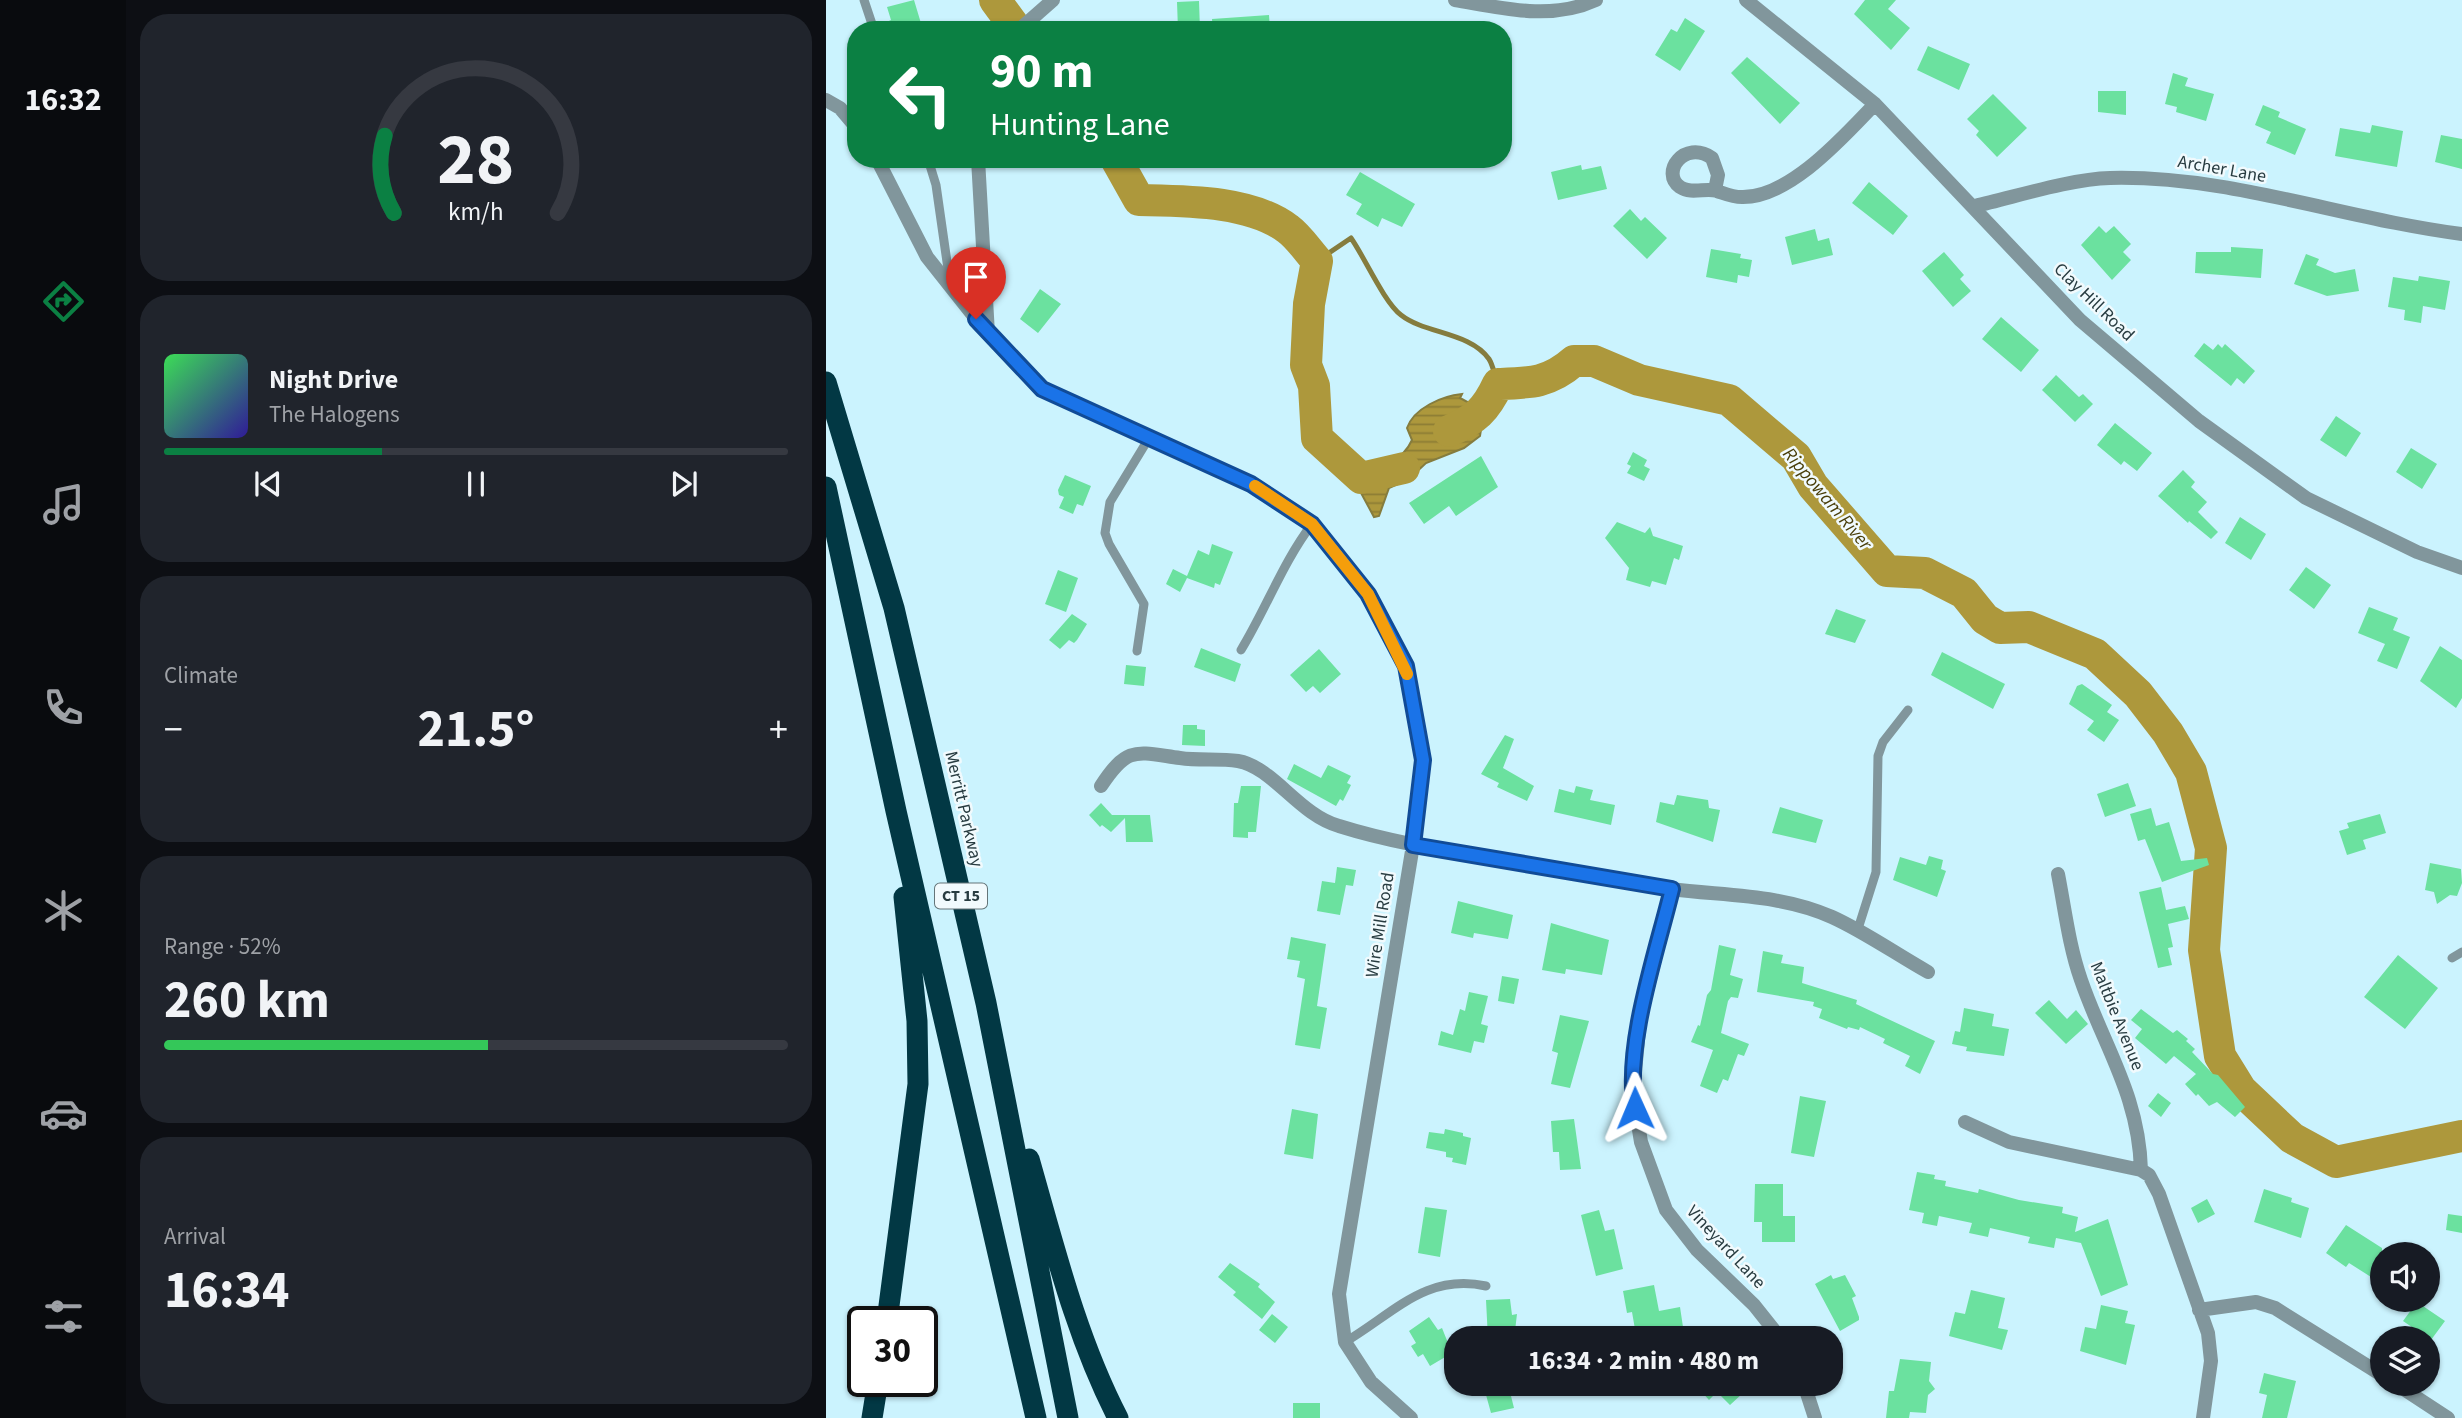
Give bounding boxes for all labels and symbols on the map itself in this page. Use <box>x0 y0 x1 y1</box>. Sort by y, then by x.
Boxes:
street label: Archer Lane <box>2176 149 2268 189</box>
pin <box>946 247 1006 319</box>
street label: Clay Hill Road <box>2048 257 2140 347</box>
water label: Rippowam River <box>1776 442 1879 557</box>
street label: Merritt Parkway <box>939 749 990 870</box>
street label: Wire Mill Road <box>1359 871 1401 979</box>
road number: CT 15 <box>935 884 987 908</box>
street label: Maltbie Avenue <box>2084 958 2150 1074</box>
position arrow <box>1598 1071 1672 1145</box>
street label: Vineyard Lane <box>1681 1200 1771 1294</box>
speed limit sign: 30 <box>847 1306 938 1397</box>

